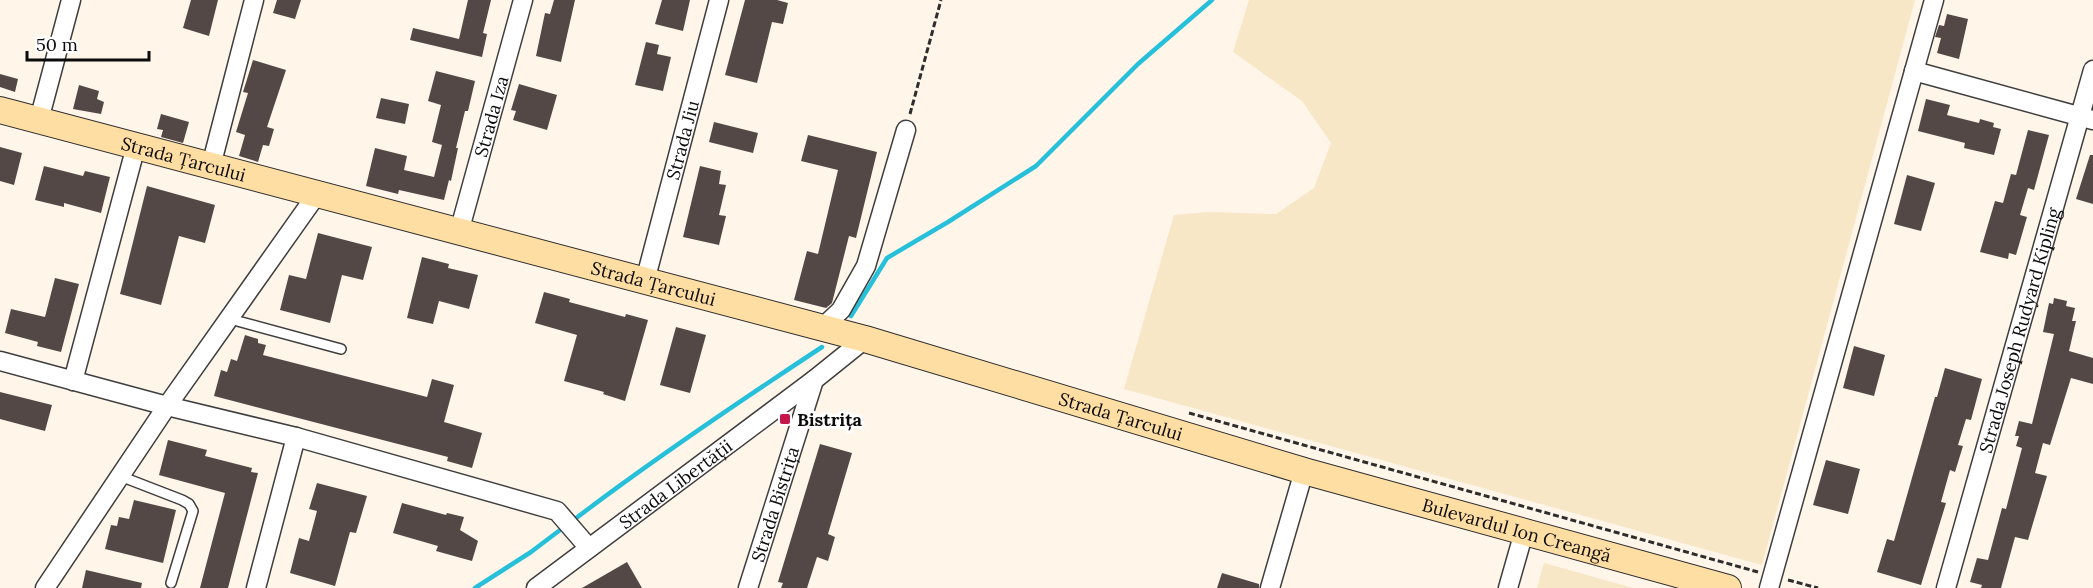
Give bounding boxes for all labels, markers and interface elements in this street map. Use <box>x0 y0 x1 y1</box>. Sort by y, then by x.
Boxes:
scale bar <box>27 24 148 62</box>
text: 50 m <box>36 33 78 56</box>
street label: Strada Iza <box>469 73 513 160</box>
street label: Strada Jiu <box>661 97 704 182</box>
street label: Strada Țarcului <box>119 131 248 186</box>
street label: Strada Joseph Rudyard Kipling <box>1973 204 2065 456</box>
street label: Strada Țarcului <box>589 256 718 310</box>
street label: Strada Țarcului <box>1056 387 1185 445</box>
place label: Bistrița <box>797 408 863 431</box>
marker: Bistrița <box>778 412 792 426</box>
street label: Strada Libertății <box>614 434 737 534</box>
street label: Strada Bistrița <box>746 444 804 565</box>
street label: Bulevardul Ion Creangă <box>1420 493 1614 567</box>

